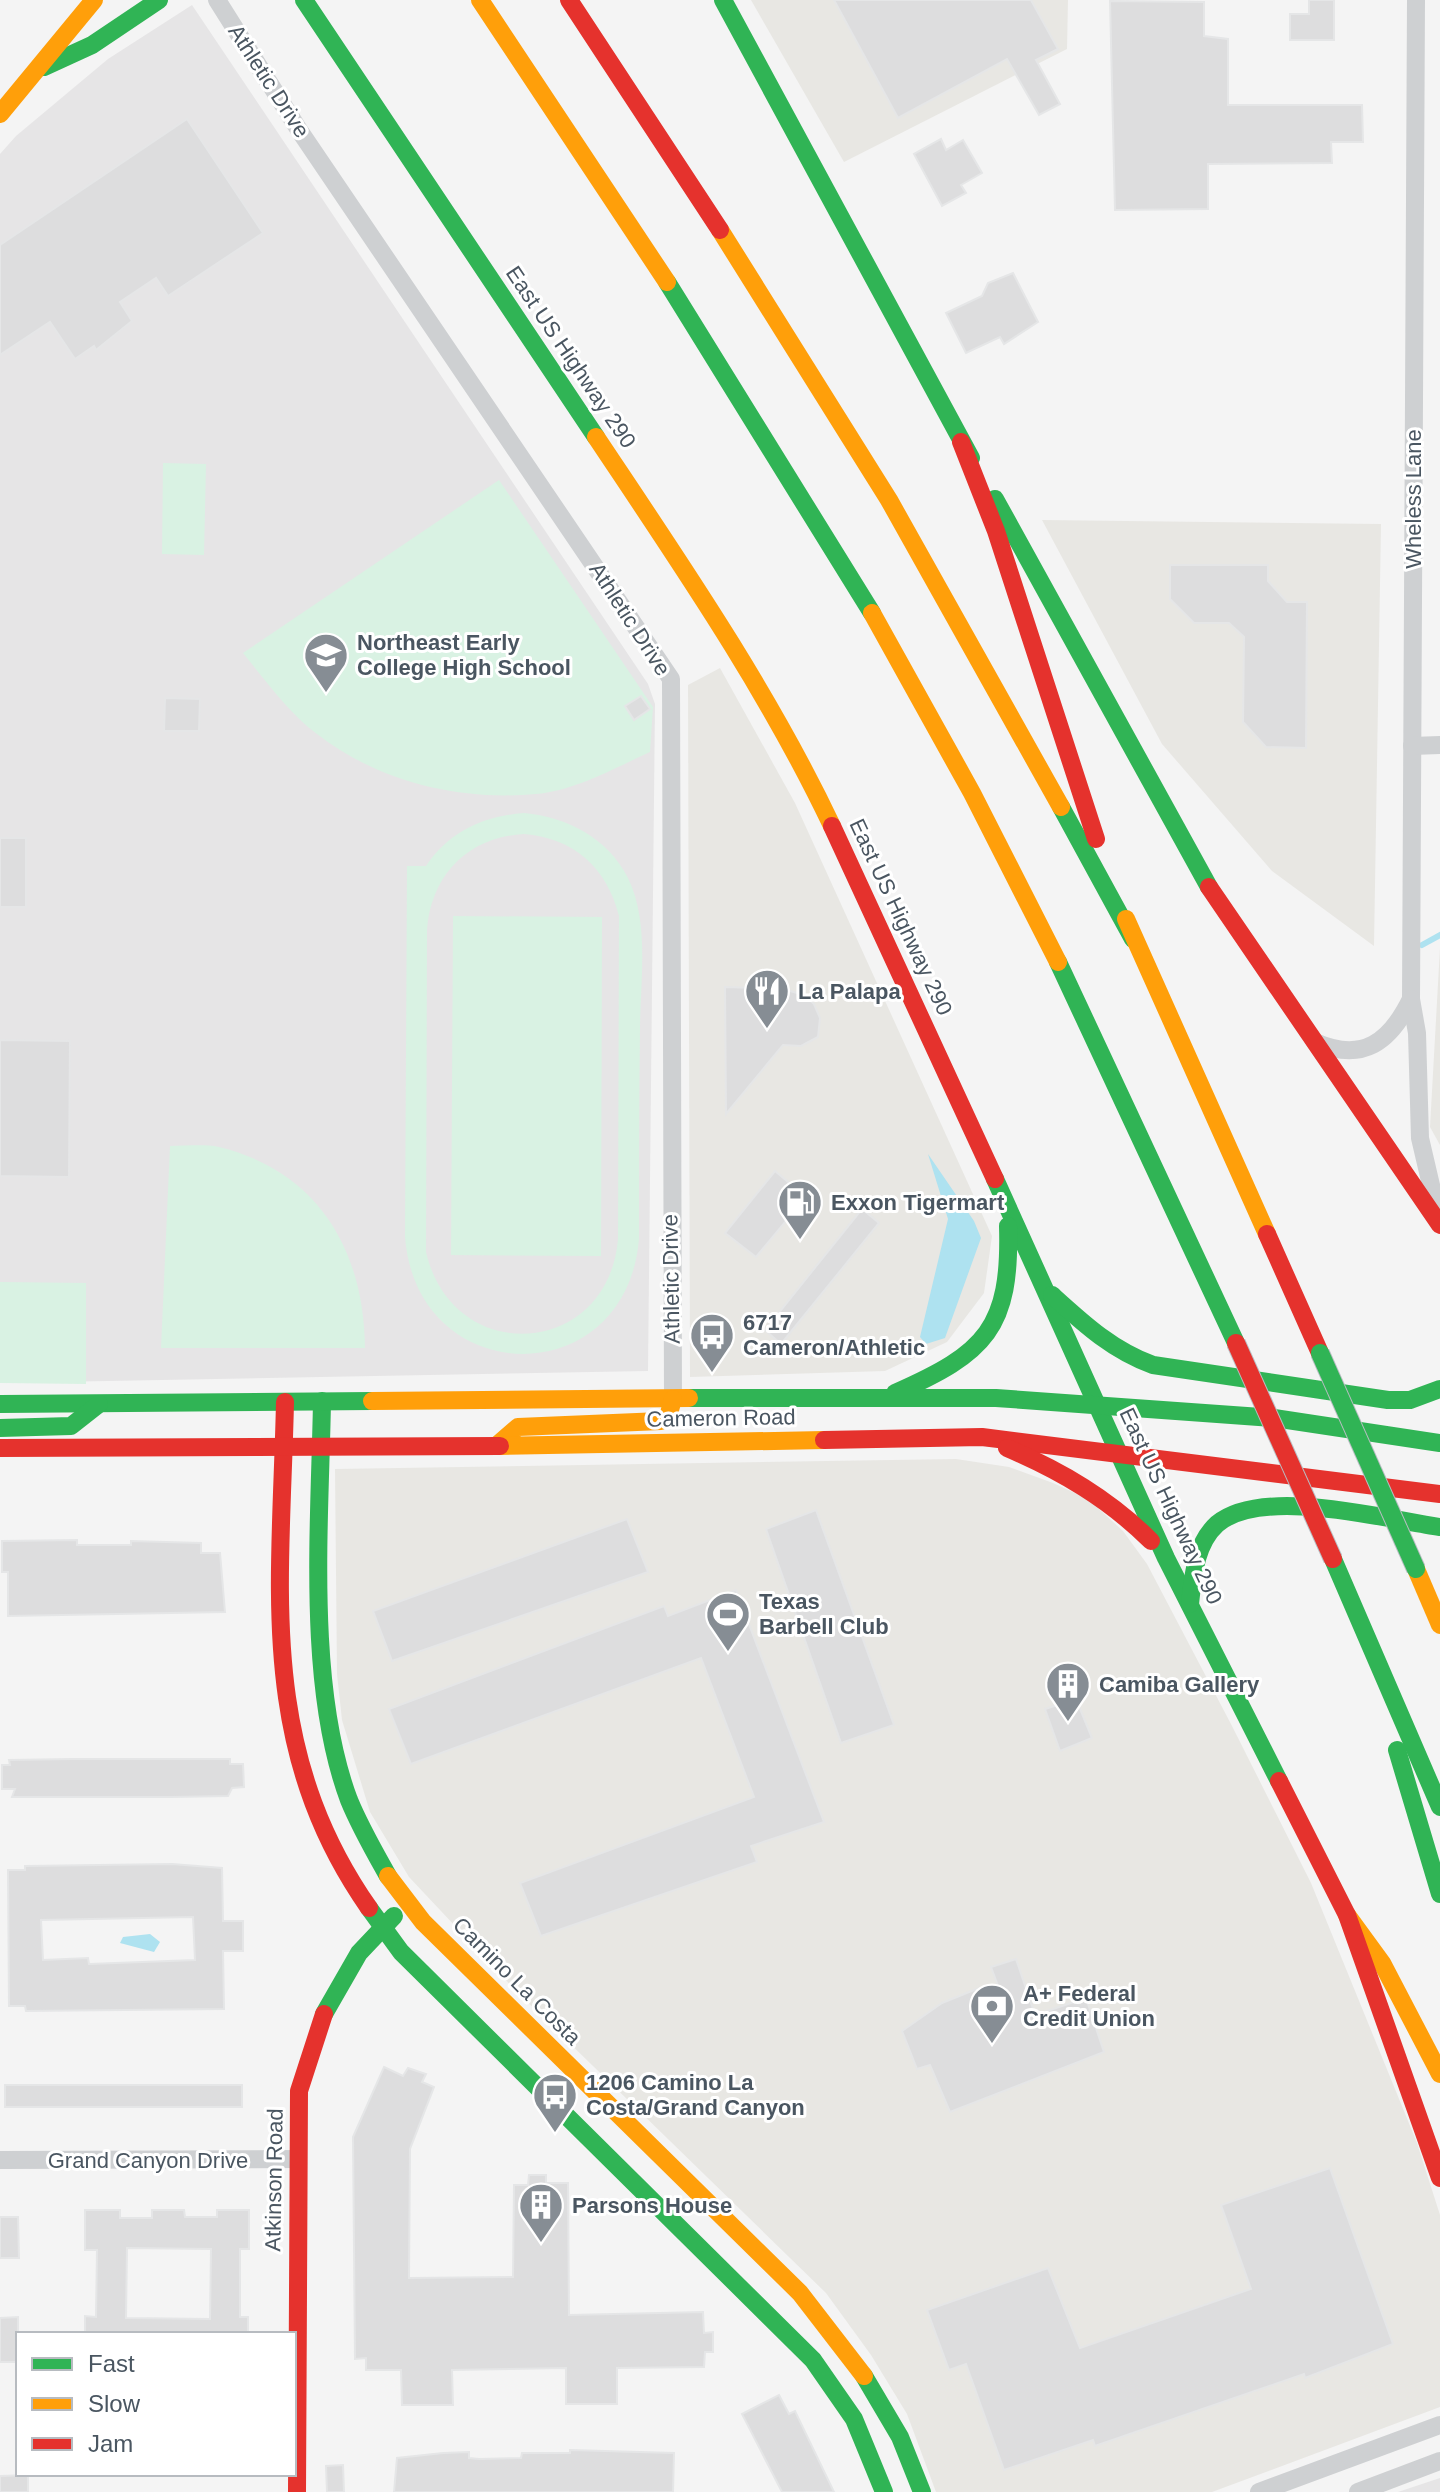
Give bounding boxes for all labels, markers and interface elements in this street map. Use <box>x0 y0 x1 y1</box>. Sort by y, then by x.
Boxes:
street label: Athletic Drive <box>223 20 315 142</box>
street label: East US Highway 290 <box>501 261 641 453</box>
street label: Wheless Lane <box>1401 429 1426 569</box>
street label: Athletic Drive <box>584 558 676 680</box>
place label: Northeast Early College High School <box>357 630 571 680</box>
school or university icon: Northeast Early College High School <box>302 631 350 694</box>
street label: East US Highway 290 <box>844 815 958 1019</box>
restaurant icon: La Palapa <box>743 967 791 1030</box>
place label: La Palapa <box>798 979 901 1004</box>
fuel station icon: Exxon Tigermart <box>776 1178 824 1241</box>
place label: Exxon Tigermart <box>831 1190 1005 1215</box>
street label: Athletic Drive <box>657 1214 685 1344</box>
place label: 6717 Cameron/Athletic <box>743 1310 925 1360</box>
bus stop icon: 6717 Cameron/Athletic <box>688 1311 736 1374</box>
street label: Cameron Road <box>646 1404 796 1432</box>
street label: East US Highway 290 <box>1114 1404 1228 1608</box>
place label: Texas Barbell Club <box>759 1589 889 1639</box>
sports icon: Texas Barbell Club <box>704 1590 752 1653</box>
building icon: Camiba Gallery <box>1044 1660 1092 1723</box>
place label: Camiba Gallery <box>1099 1672 1260 1697</box>
street label: Camino La Costa <box>448 1912 586 2050</box>
place label: A+ Federal Credit Union <box>1023 1981 1155 2031</box>
bank icon: A+ Federal Credit Union <box>968 1982 1016 2045</box>
place label: 1206 Camino La Costa/Grand Canyon <box>586 2070 805 2120</box>
bus stop icon: 1206 Camino La Costa/Grand Canyon <box>531 2071 579 2134</box>
street label: Atkinson Road <box>260 2108 288 2252</box>
street label: Grand Canyon Drive <box>48 2148 248 2173</box>
building icon: Parsons House <box>517 2181 565 2244</box>
place label: Parsons House <box>572 2193 732 2218</box>
legend <box>16 2332 296 2476</box>
text: Fast <box>88 2350 135 2377</box>
text: Slow <box>88 2390 141 2417</box>
text: Jam <box>88 2430 133 2457</box>

